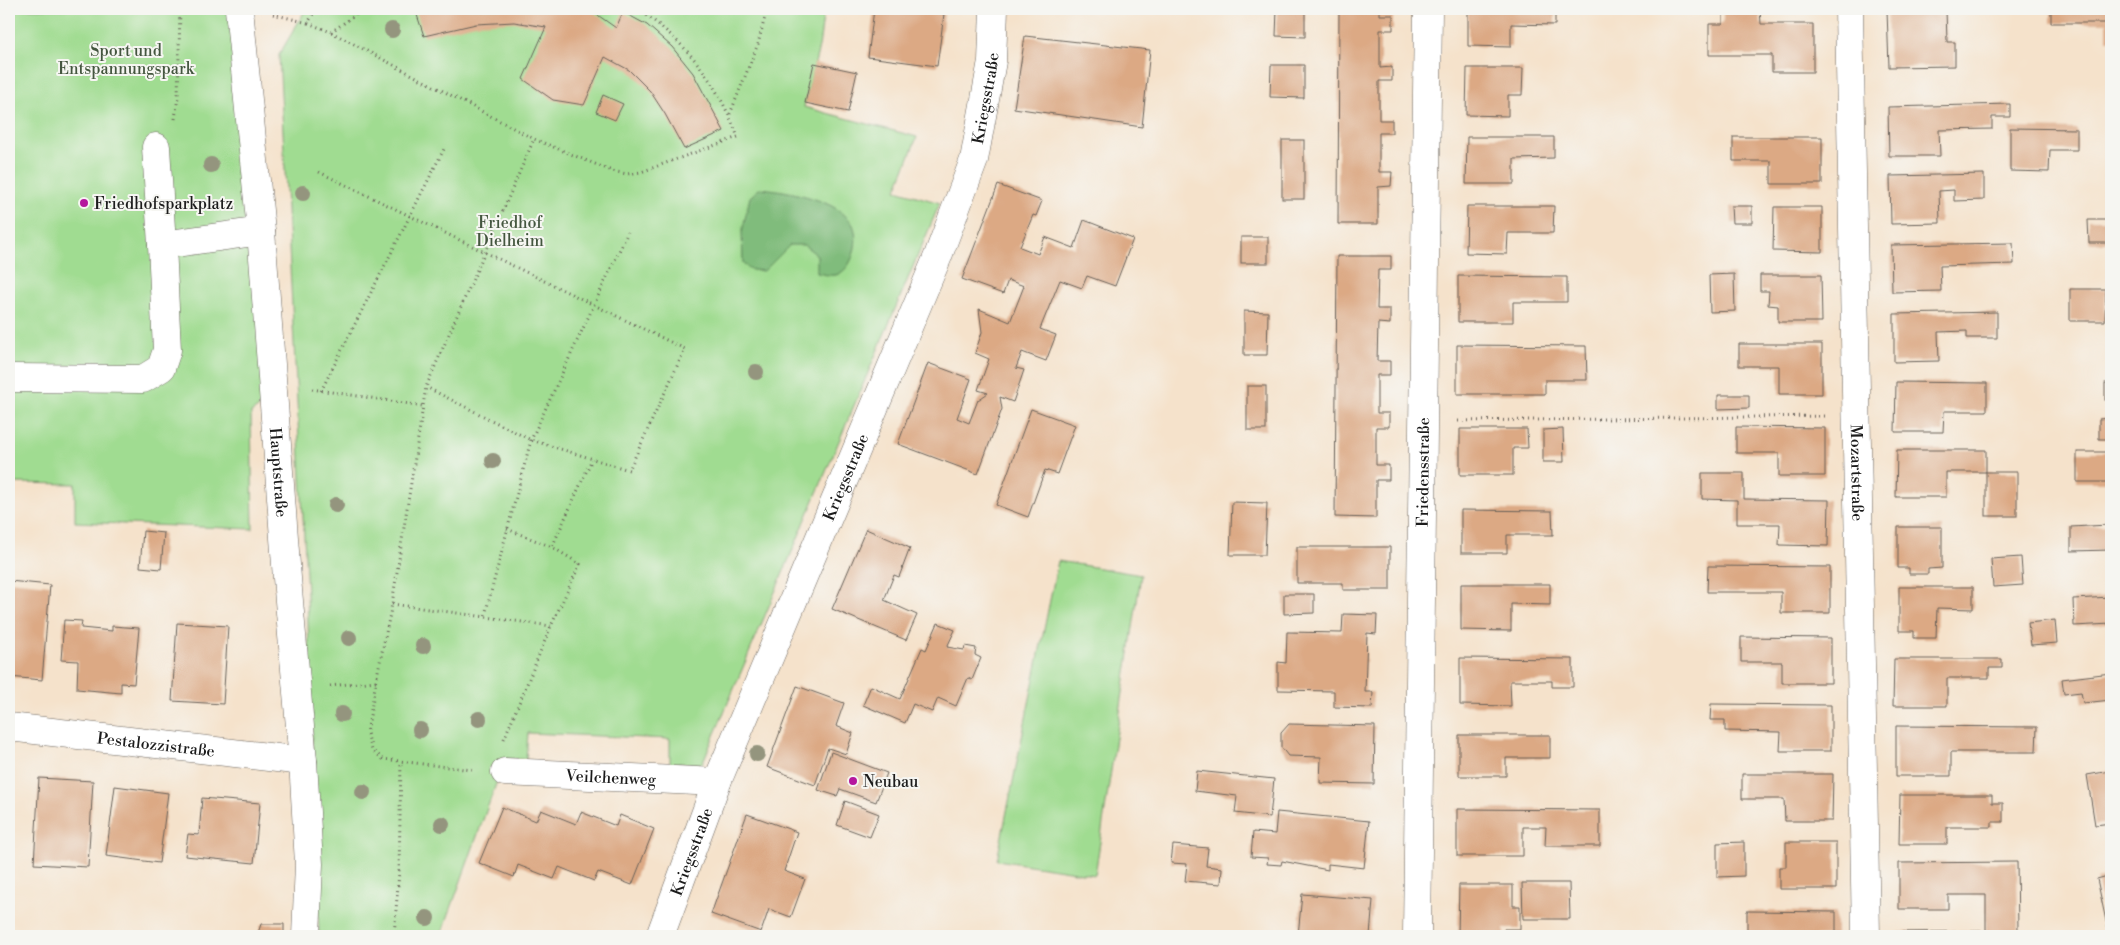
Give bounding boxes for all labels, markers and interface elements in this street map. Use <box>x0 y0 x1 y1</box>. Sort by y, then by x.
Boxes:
park label: Sport und Entspannungspark <box>58 41 196 79</box>
street label: Kriegsstraße <box>968 52 1003 146</box>
place label: Friedhofsparkplatz <box>94 194 233 214</box>
marker: Friedhofsparkplatz <box>78 197 90 209</box>
park label: Friedhof Dielheim <box>476 213 544 251</box>
street label: Friedensstraße <box>1413 417 1434 527</box>
street label: Mozartstraße <box>1846 424 1867 522</box>
street label: Hauptstraße <box>265 427 291 518</box>
street label: Kriegsstraße <box>819 431 873 524</box>
street label: Pestalozzistraße <box>96 728 216 762</box>
street label: Veilchenweg <box>564 766 657 790</box>
place label: Neubau <box>863 772 918 792</box>
marker: Neubau <box>847 775 859 787</box>
street label: Kriegsstraße <box>667 805 718 899</box>

